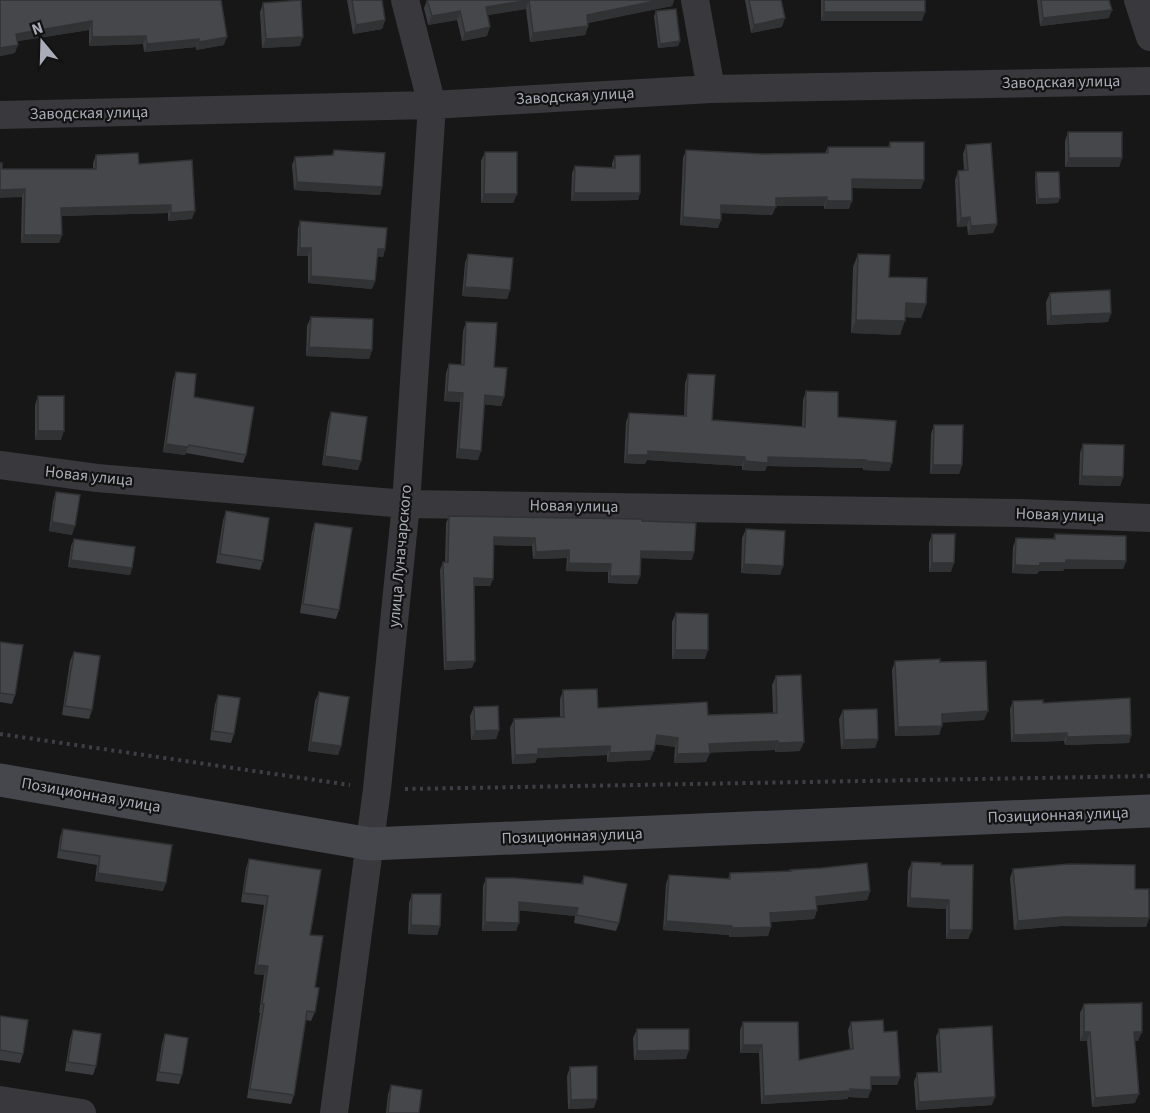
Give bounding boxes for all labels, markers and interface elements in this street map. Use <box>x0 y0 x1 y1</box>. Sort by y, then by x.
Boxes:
north arrow <box>12 12 72 72</box>
text: N <box>29 17 46 41</box>
street label: Заводская улица <box>1001 70 1121 94</box>
street label: Заводская улица <box>515 82 635 110</box>
street label: Заводская улица <box>29 101 149 125</box>
street label: Новая улица <box>44 460 134 492</box>
street label: улица Луначарского <box>383 484 417 628</box>
street label: Новая улица <box>529 494 619 518</box>
street label: Новая улица <box>1015 502 1105 528</box>
street label: Позиционная улица <box>20 772 162 818</box>
street label: Позиционная улица <box>987 802 1129 828</box>
street label: Позиционная улица <box>501 823 643 849</box>

